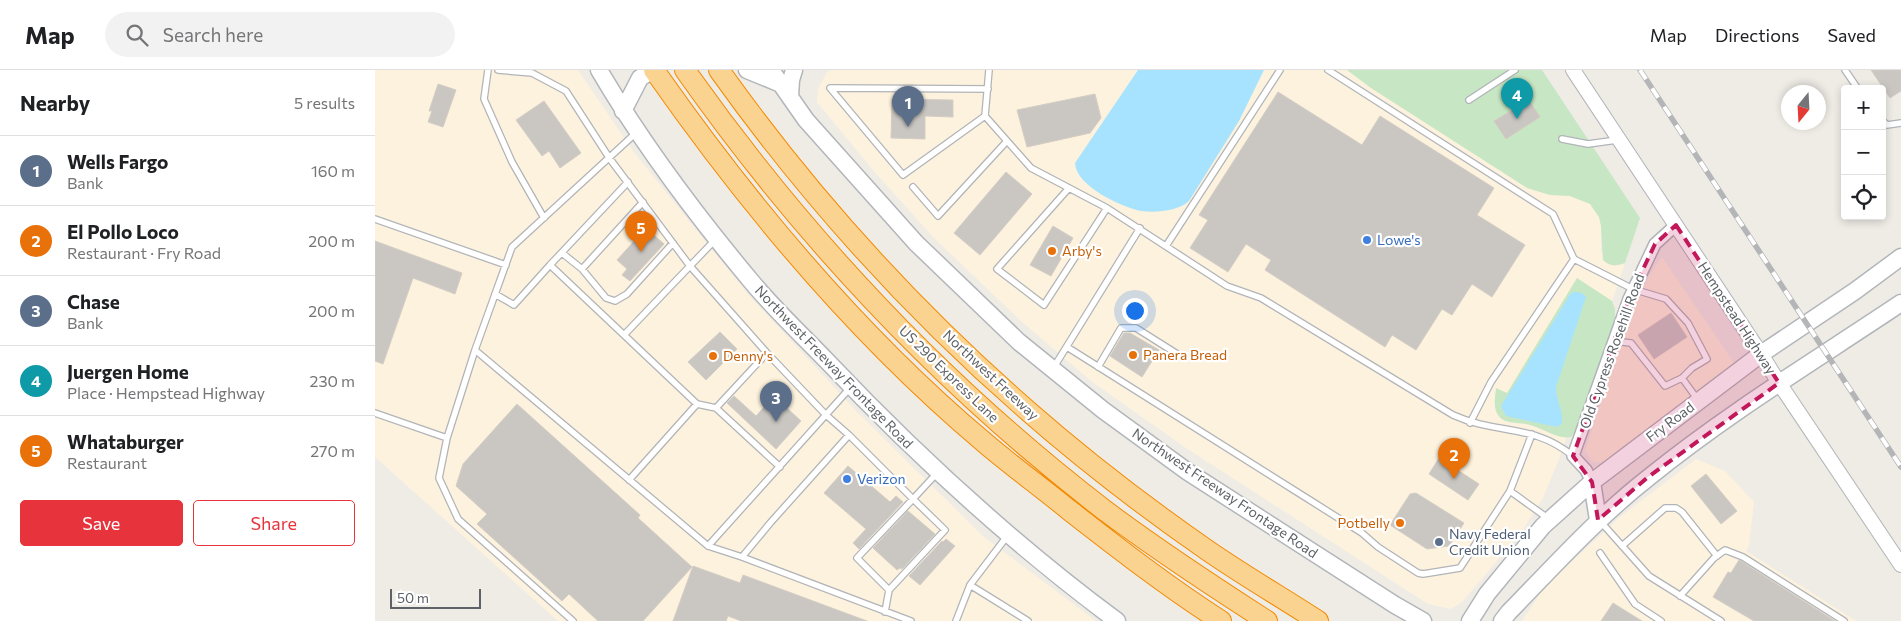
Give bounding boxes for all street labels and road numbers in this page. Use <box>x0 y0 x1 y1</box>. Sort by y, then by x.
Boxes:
street label: Hempstead Highway <box>1695 258 1780 377</box>
street label: Old Cypress Rosehill Road <box>1576 271 1648 431</box>
street label: Northwest Freeway Frontage Road <box>752 282 917 452</box>
street label: US 290 Express Lane <box>896 322 1003 426</box>
street label: Northwest Freeway <box>940 326 1043 423</box>
street label: Fry Road <box>1642 398 1697 445</box>
street label: Northwest Freeway Frontage Road <box>1129 424 1321 561</box>

